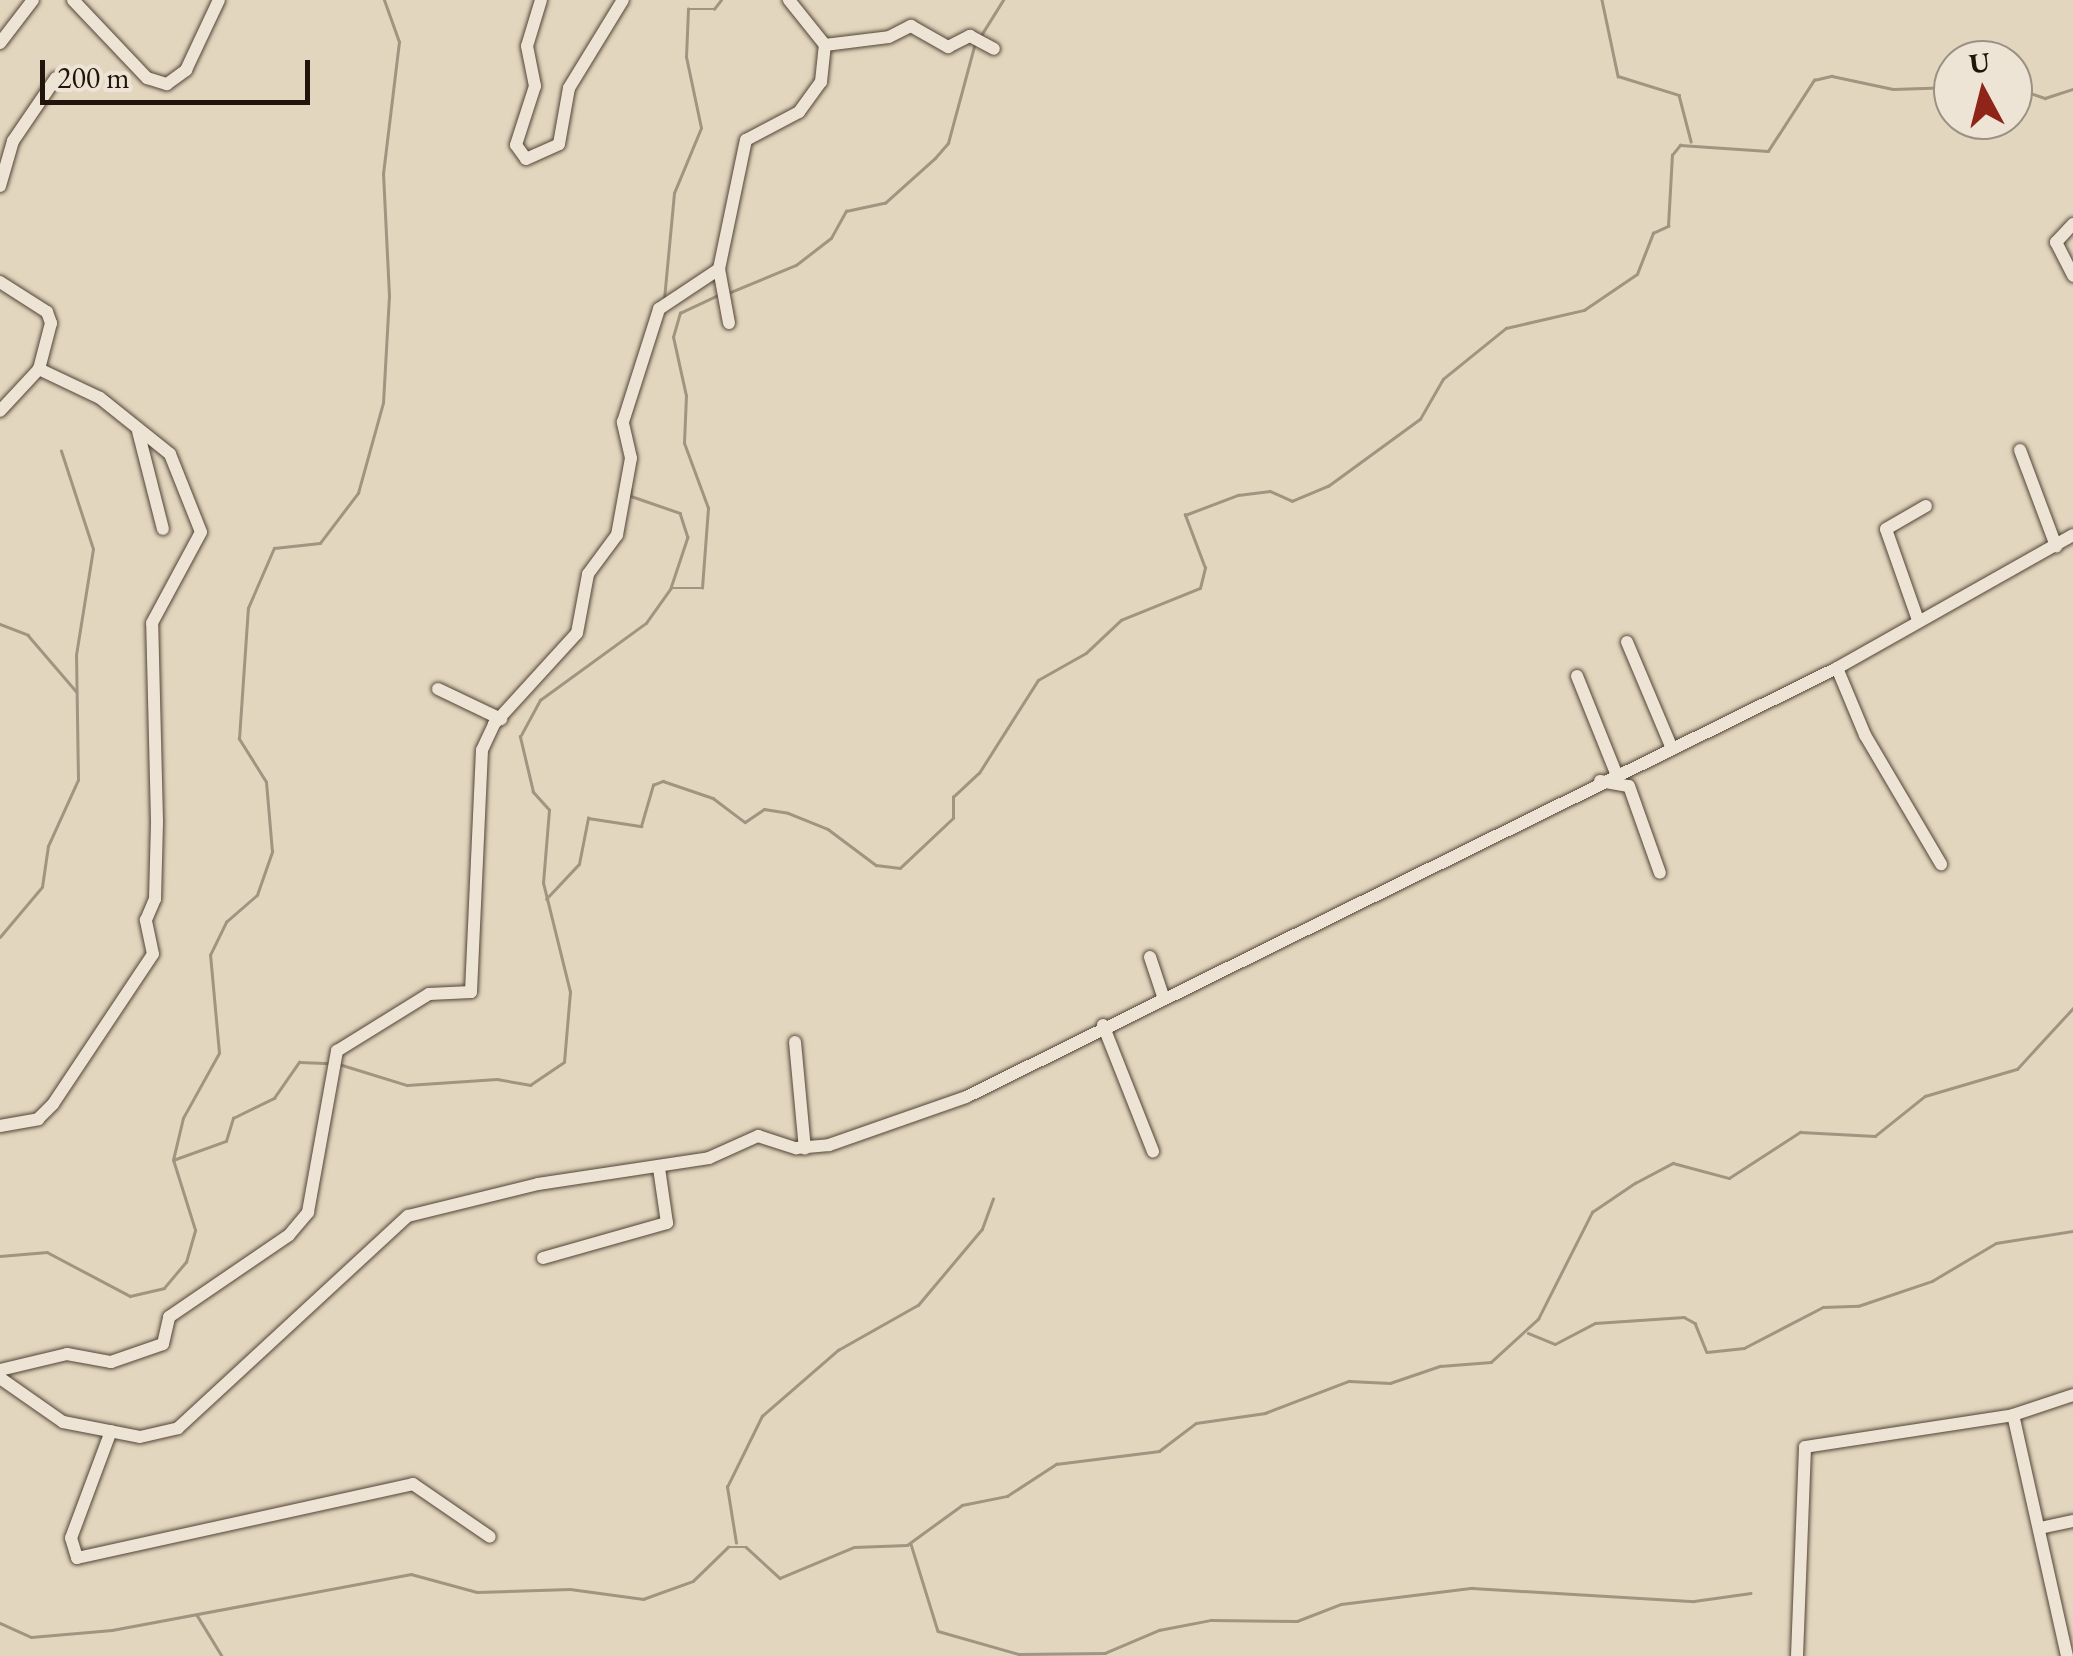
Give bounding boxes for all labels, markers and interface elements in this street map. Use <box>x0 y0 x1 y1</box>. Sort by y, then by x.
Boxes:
scale bar <box>45 40 315 102</box>
north arrow <box>1933 40 2033 140</box>
text: U <box>1967 43 1992 81</box>
text: 200 m <box>57 58 130 97</box>

